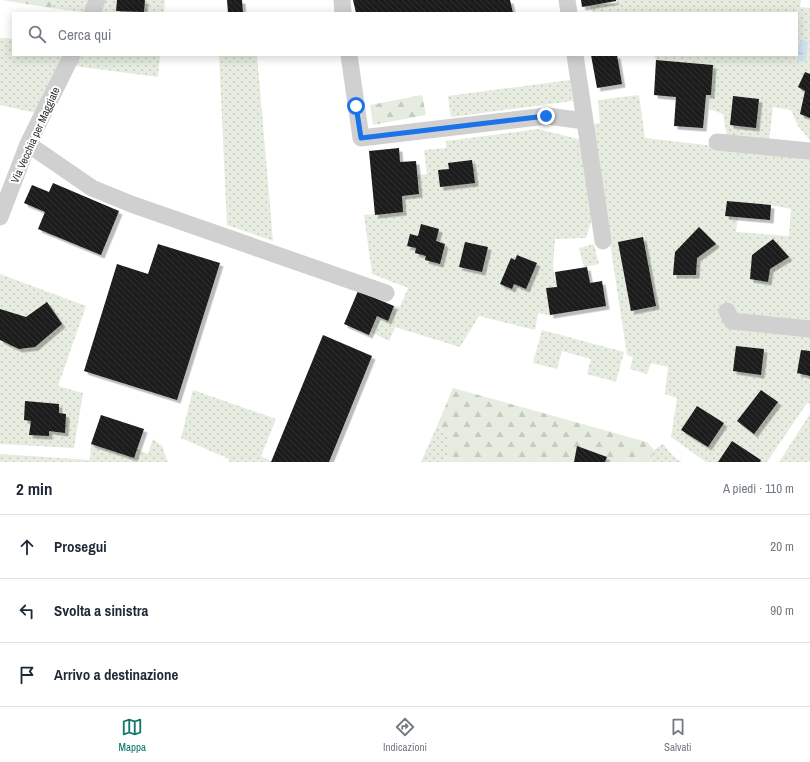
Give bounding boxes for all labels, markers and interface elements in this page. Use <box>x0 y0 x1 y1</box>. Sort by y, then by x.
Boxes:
search box <box>12 12 798 56</box>
icon: search <box>26 23 48 45</box>
text: Cerca qui <box>58 24 111 45</box>
street label: Via Vecchia per Maggiate <box>8 85 62 185</box>
route start <box>347 97 365 115</box>
route end <box>537 107 555 125</box>
text: 2 min <box>16 477 52 500</box>
text: A piedi · 110 m <box>723 480 794 497</box>
icon: ahead <box>16 536 38 558</box>
text: Prosegui <box>54 536 107 557</box>
text: 20 m <box>770 538 794 555</box>
icon: left <box>16 600 38 622</box>
text: Svolta a sinistra <box>54 600 148 621</box>
text: 90 m <box>770 602 794 619</box>
icon: arrive <box>16 664 38 686</box>
text: Arrivo a destinazione <box>54 664 178 685</box>
tab: Mappa <box>118 716 146 754</box>
tab: Indicazioni <box>383 716 427 754</box>
tab: Salvati <box>664 716 692 754</box>

